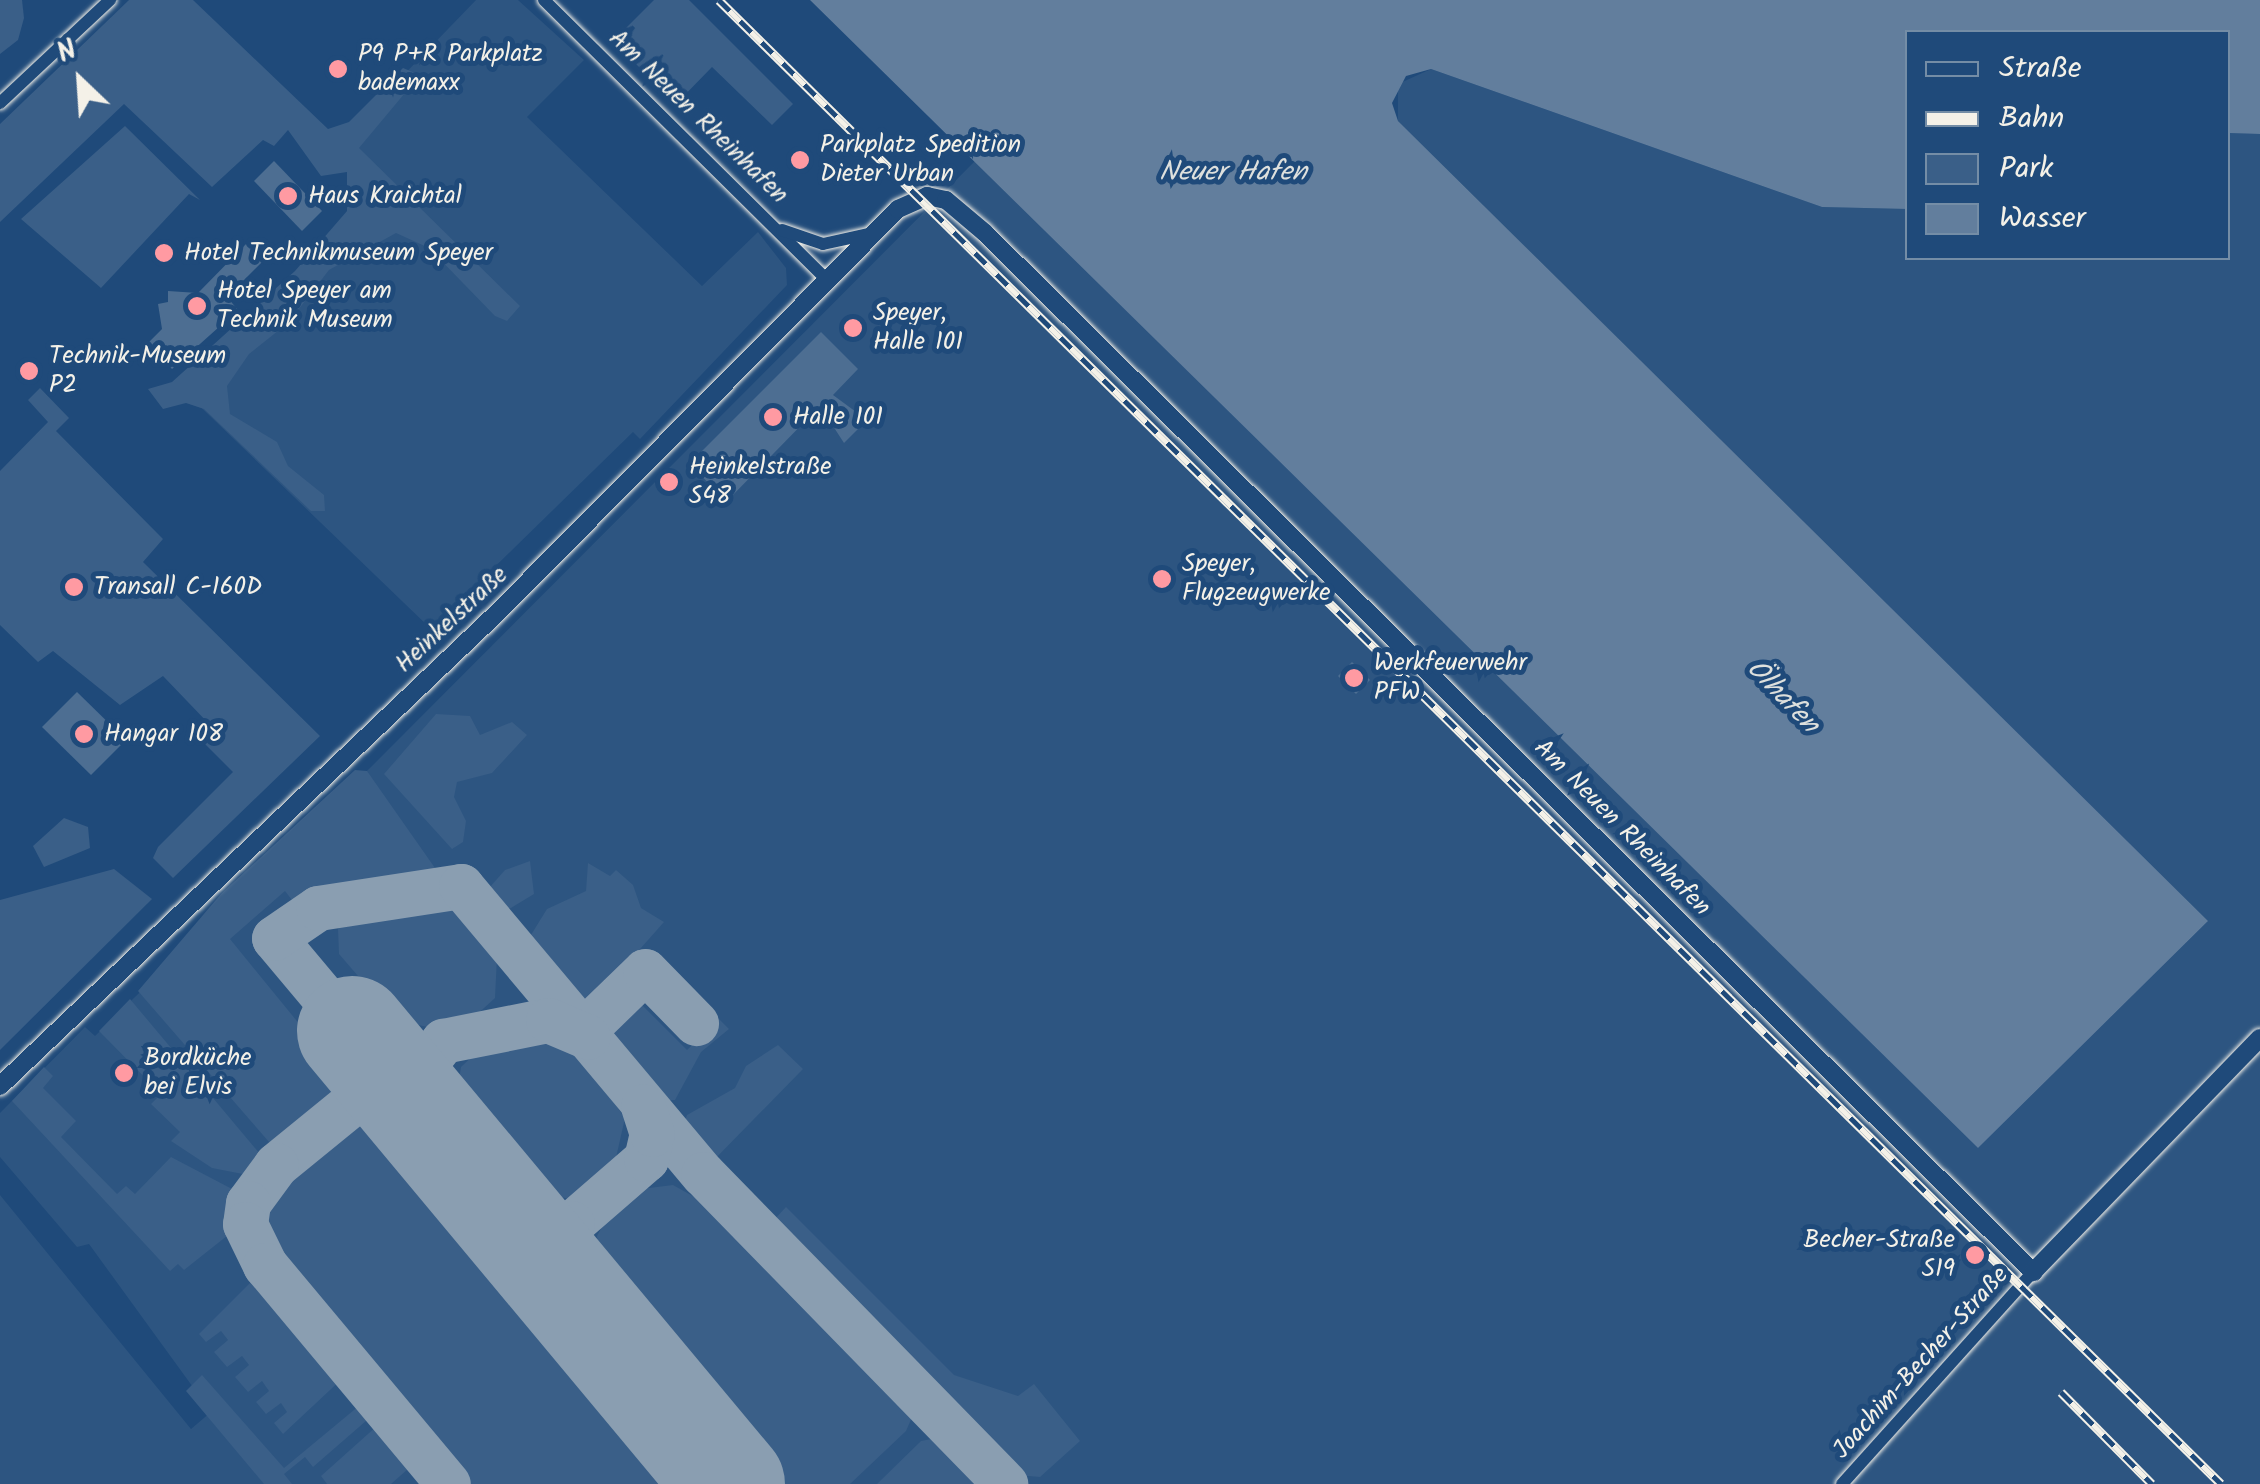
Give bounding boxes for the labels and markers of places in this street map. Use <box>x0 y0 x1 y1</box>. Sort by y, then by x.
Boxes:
place label: P9 P+R Parkplatz bademaxx <box>358 40 543 99</box>
marker: P9 P+R Parkplatz bademaxx <box>327 58 349 80</box>
place label: Parkplatz Spedition Dieter Urban <box>820 131 1021 190</box>
marker: Parkplatz Spedition Dieter Urban <box>789 149 811 171</box>
place label: Haus Kraichtal <box>308 181 462 211</box>
marker: Haus Kraichtal <box>277 185 299 207</box>
place label: Hotel Technikmuseum Speyer <box>184 238 493 268</box>
marker: Hotel Technikmuseum Speyer <box>153 242 175 264</box>
place label: Hotel Speyer am Technik Museum <box>217 277 393 336</box>
marker: Hotel Speyer am Technik Museum <box>186 295 208 317</box>
place label: Speyer, Halle 101 <box>873 299 963 358</box>
marker: Speyer, Halle 101 <box>842 317 864 339</box>
place label: Technik-Museum P2 <box>49 342 226 401</box>
marker: Technik-Museum P2 <box>18 360 40 382</box>
place label: Halle 101 <box>793 402 883 432</box>
marker: Halle 101 <box>762 406 784 428</box>
place label: Heinkelstraße S48 <box>689 453 832 512</box>
marker: Heinkelstraße S48 <box>658 471 680 493</box>
place label: Speyer, Flugzeugwerke <box>1182 550 1331 609</box>
marker: Speyer, Flugzeugwerke <box>1151 568 1173 590</box>
place label: Transall C-160D <box>94 572 262 602</box>
marker: Transall C-160D <box>63 576 85 598</box>
place label: Werkfeuerwehr PFW <box>1374 649 1527 708</box>
marker: Werkfeuerwehr PFW <box>1343 667 1365 689</box>
place label: Hangar 108 <box>104 719 223 749</box>
marker: Hangar 108 <box>73 723 95 745</box>
place label: Bordküche bei Elvis <box>144 1044 251 1103</box>
marker: Bordküche bei Elvis <box>113 1062 135 1084</box>
place label: Becher-Straße S19 <box>1803 1226 1955 1285</box>
marker: Becher-Straße S19 <box>1964 1244 1986 1266</box>

